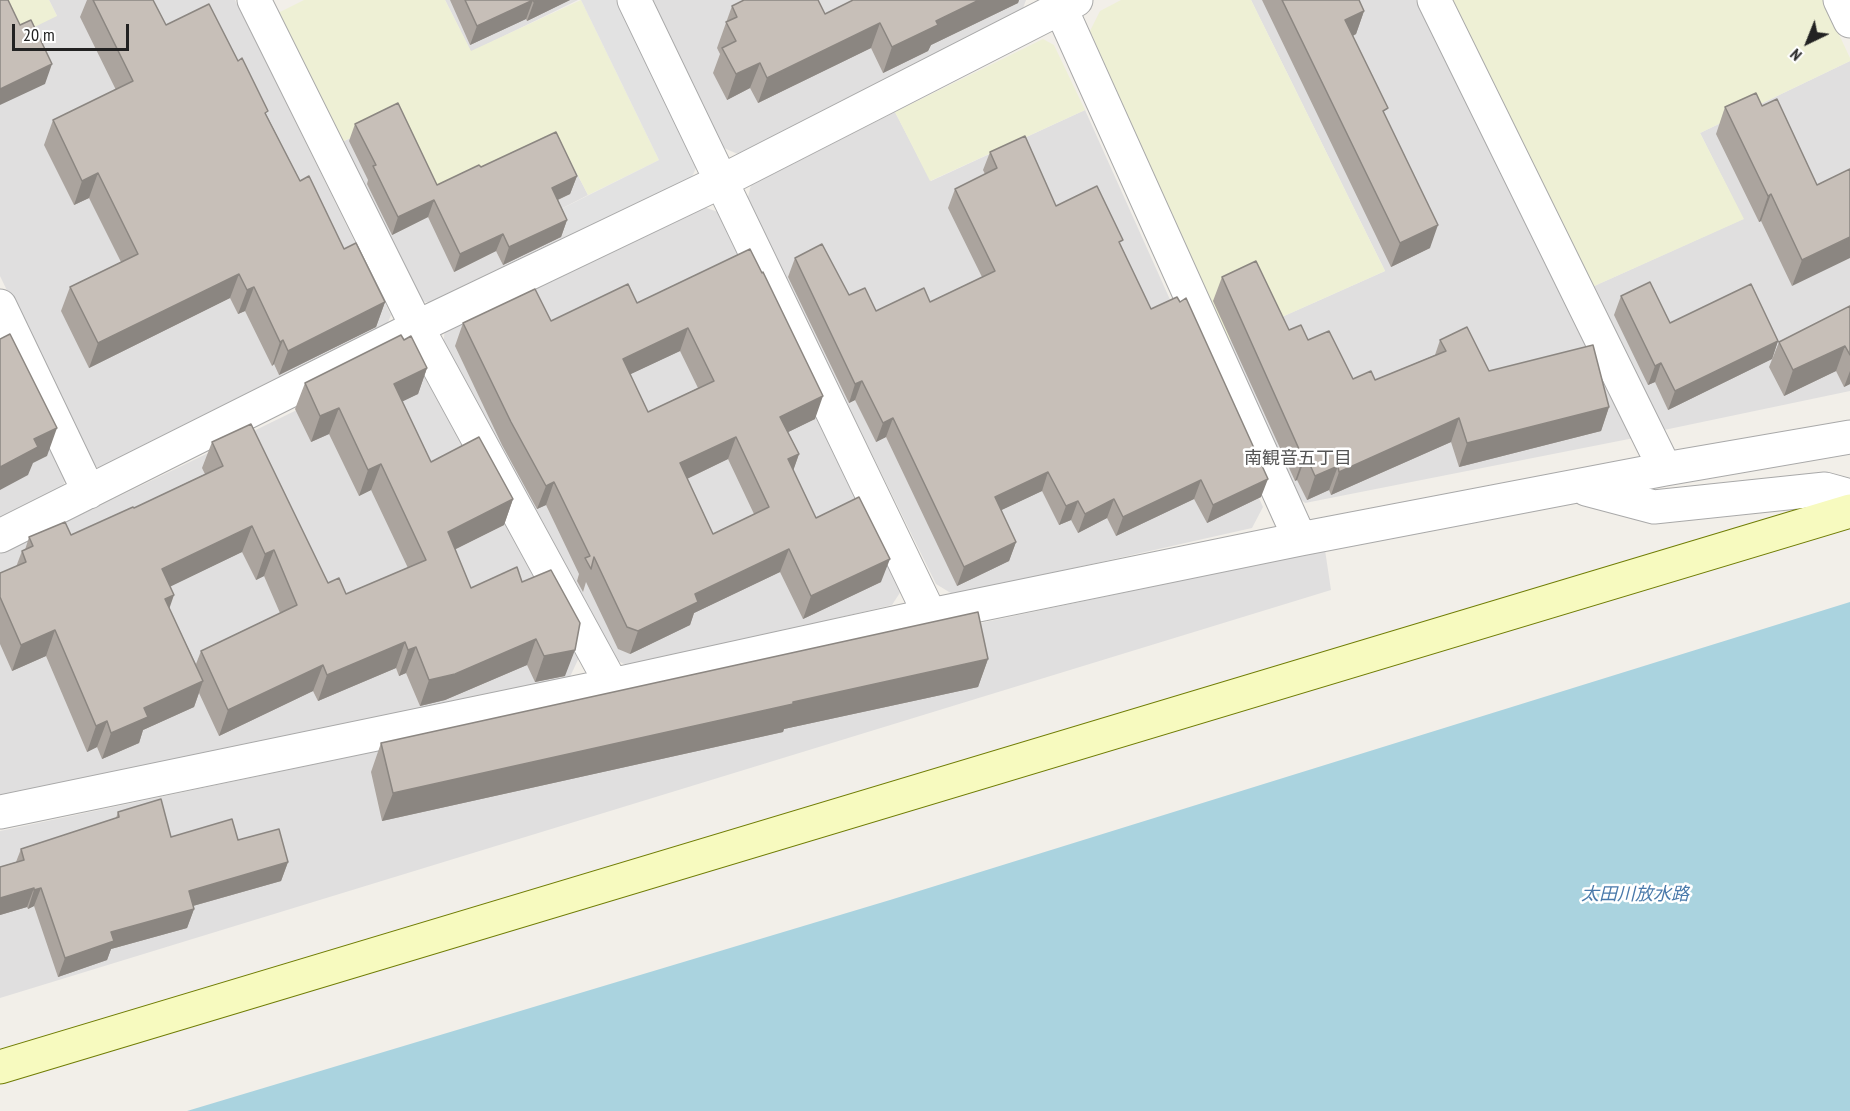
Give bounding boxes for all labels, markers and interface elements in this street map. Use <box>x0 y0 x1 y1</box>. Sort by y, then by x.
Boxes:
scale bar <box>15 12 132 50</box>
north arrow <box>1778 12 1838 72</box>
text: 20 m <box>23 23 55 46</box>
text: N <box>1786 45 1806 65</box>
district label: 南観音五丁目 <box>1244 448 1352 470</box>
water label: 太田川放水路 <box>1581 884 1689 906</box>

